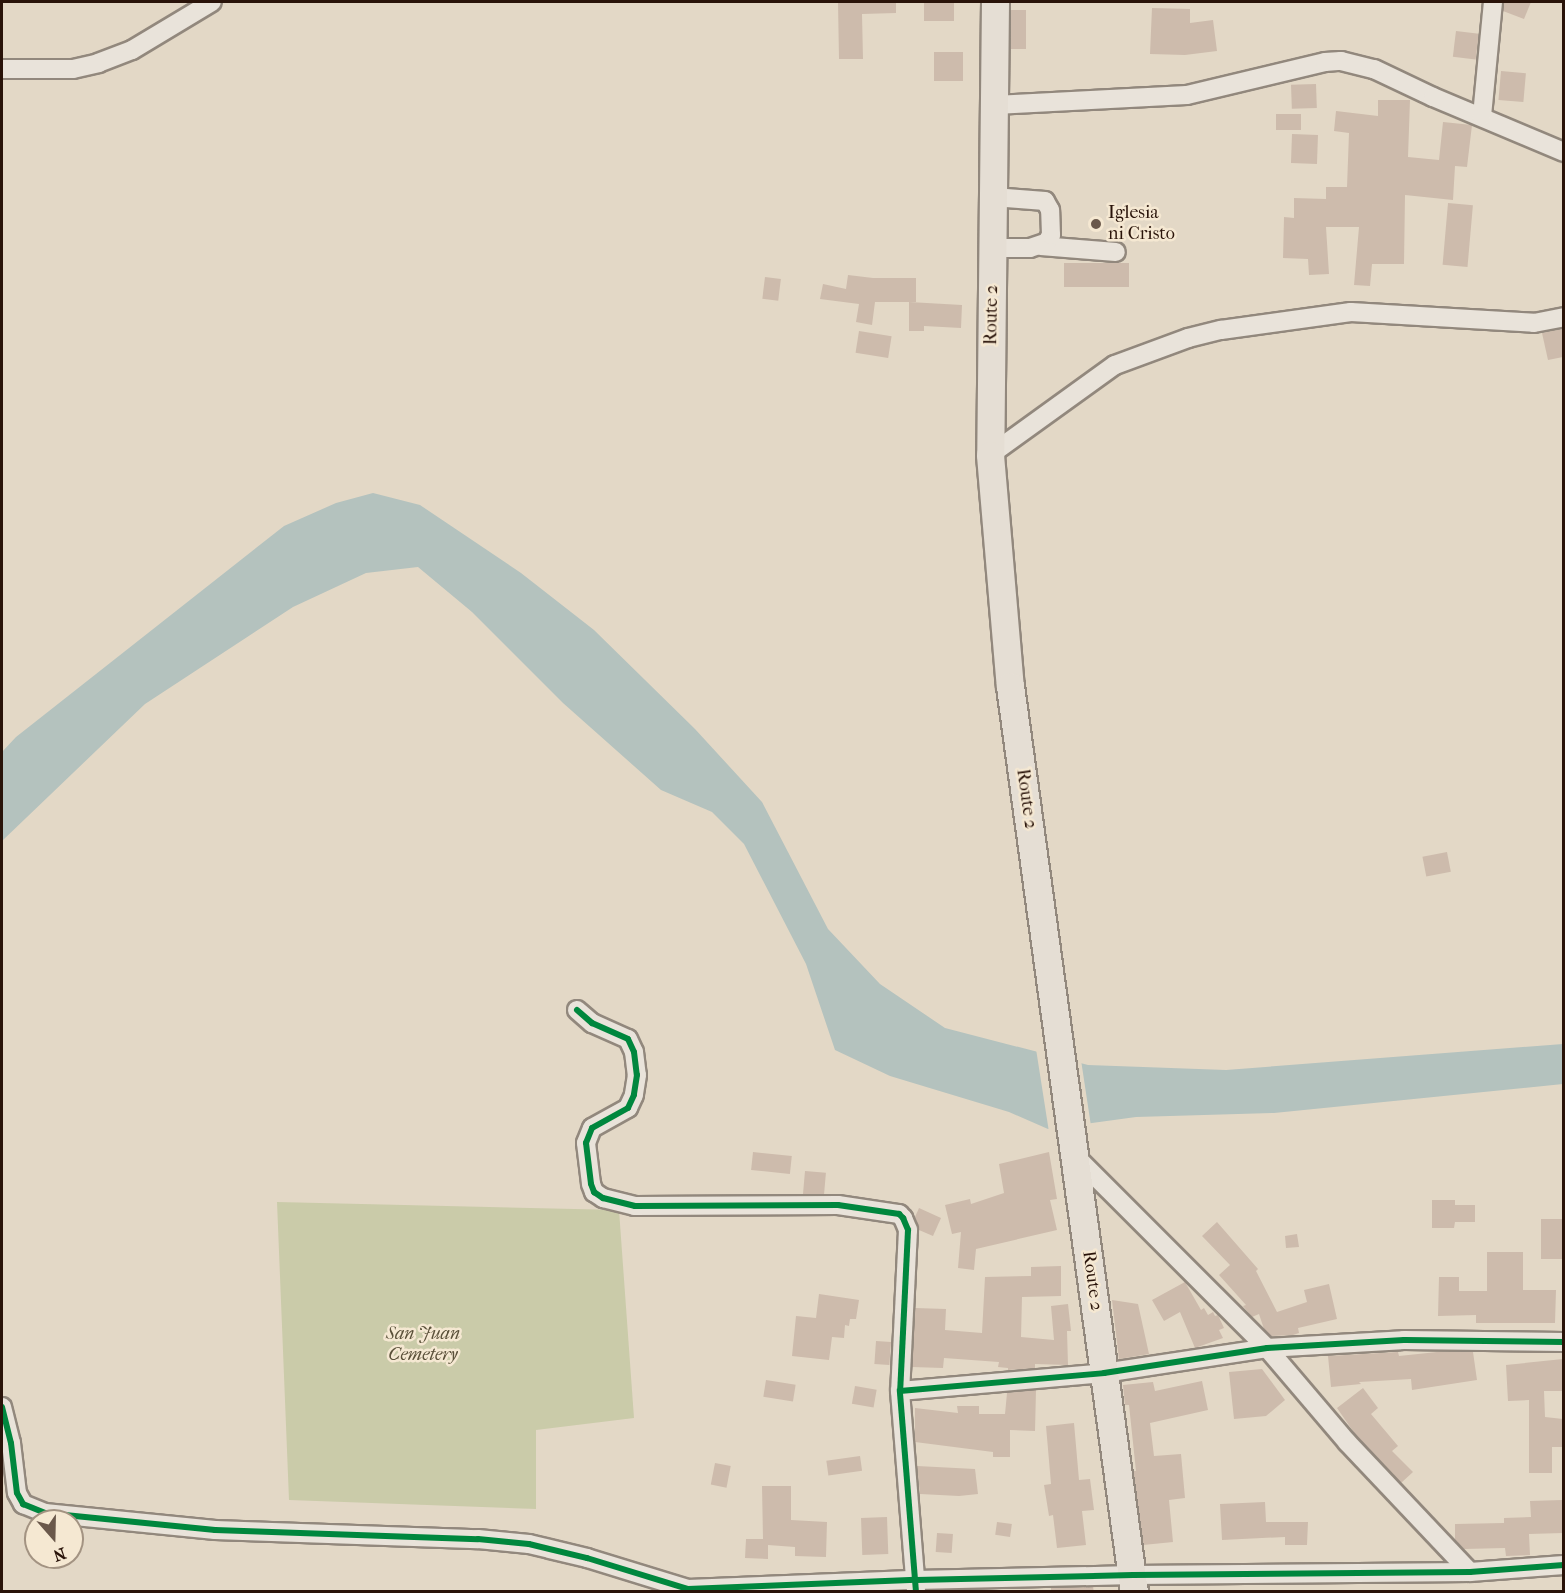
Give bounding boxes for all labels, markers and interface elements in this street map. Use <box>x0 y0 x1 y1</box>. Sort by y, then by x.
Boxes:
place label: Iglesia ni Cristo <box>1108 203 1175 246</box>
marker: Iglesia ni Cristo <box>1089 217 1103 231</box>
street label: Route 2 <box>981 285 1003 345</box>
street label: Route 2 <box>1011 768 1041 830</box>
street label: Route 2 <box>1077 1250 1107 1312</box>
park label: San Juan Cemetery <box>386 1324 460 1366</box>
north arrow <box>24 1509 84 1569</box>
text: N <box>51 1543 69 1566</box>

